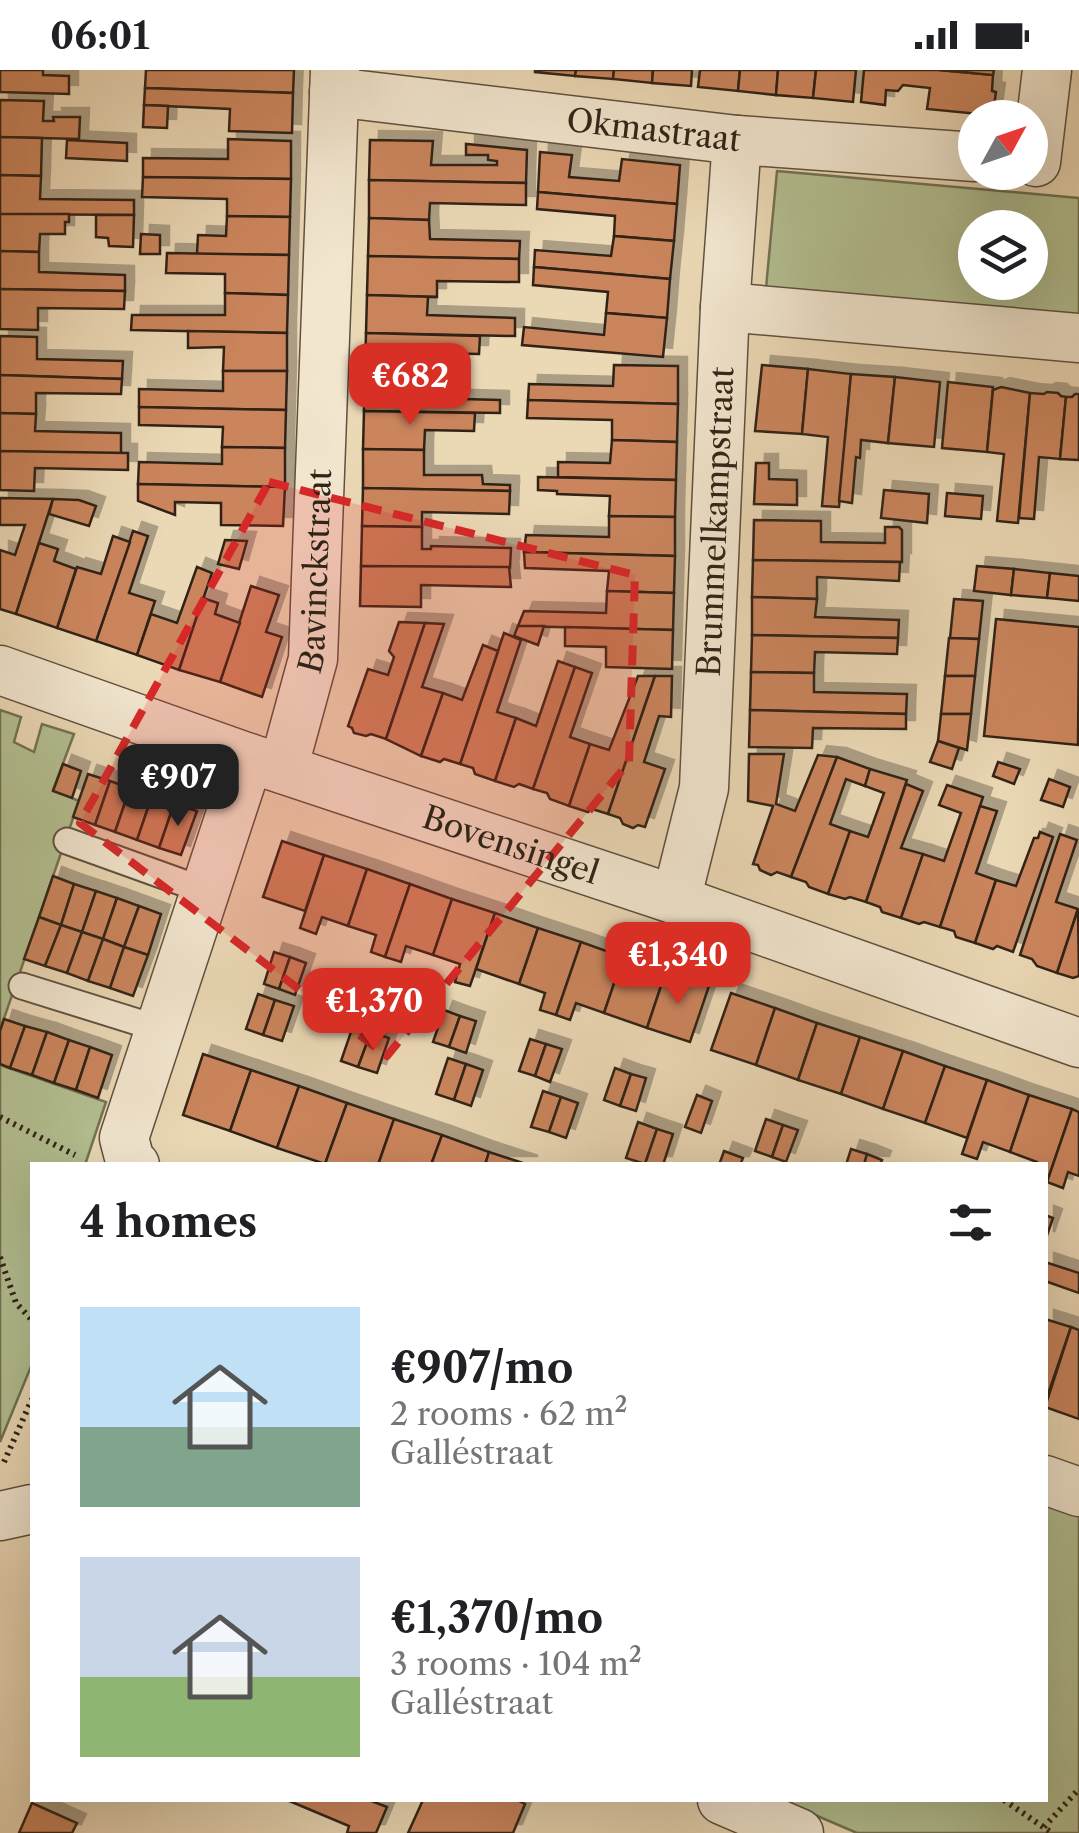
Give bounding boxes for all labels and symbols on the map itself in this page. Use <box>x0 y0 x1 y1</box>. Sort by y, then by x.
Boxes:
street label: Okmastraat <box>565 100 744 159</box>
north arrow <box>958 100 1048 190</box>
pin: €682 <box>351 343 469 428</box>
street label: Brummelkampstraat <box>689 365 741 677</box>
street label: Bavinckstraat <box>290 468 339 678</box>
pin: €907 <box>119 744 237 829</box>
street label: Bovensingel <box>418 797 604 892</box>
pin: €1,340 <box>597 922 759 1007</box>
pin: €1,370 <box>293 968 455 1053</box>

